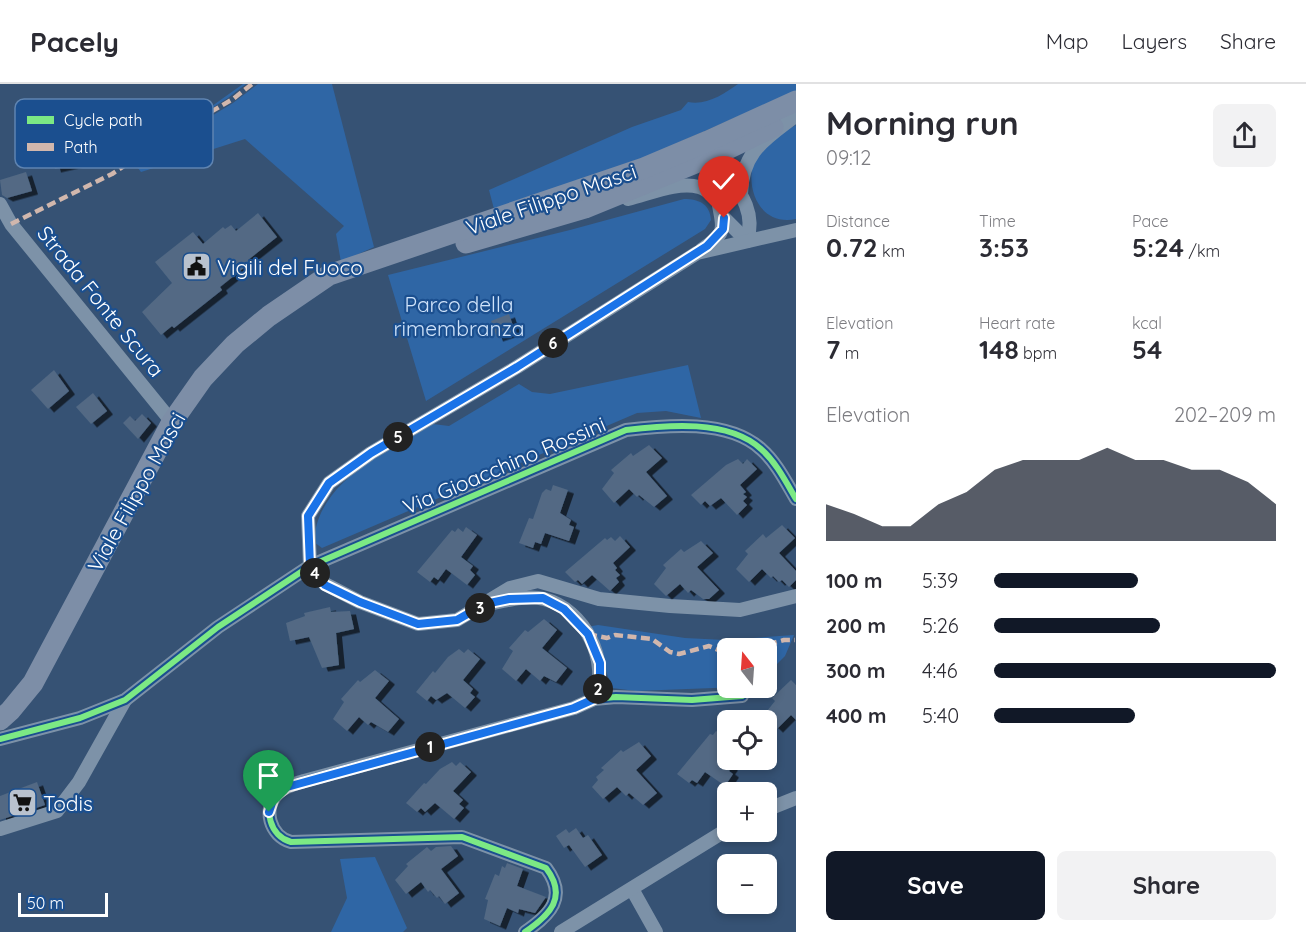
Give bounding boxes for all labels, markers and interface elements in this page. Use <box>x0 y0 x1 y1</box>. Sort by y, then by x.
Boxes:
text: Pacely <box>30 24 119 59</box>
text: Map <box>1046 28 1089 54</box>
text: Layers <box>1122 28 1187 54</box>
text: Share <box>1220 28 1276 54</box>
legend <box>15 99 213 168</box>
text: Morning run <box>826 102 1019 143</box>
button: share <box>1213 104 1276 167</box>
text: Cycle path <box>64 110 143 130</box>
text: Path <box>64 137 98 157</box>
text: 09:12 <box>826 145 871 170</box>
pin <box>698 156 749 218</box>
street label: Viale Filippo Masci <box>462 158 640 240</box>
icon: check <box>707 165 740 198</box>
text: Distance <box>826 211 890 231</box>
text: Time <box>979 211 1016 231</box>
text: Pace <box>1132 211 1168 231</box>
street label: Strada Fonte Scura <box>32 220 170 382</box>
text: 0.72 <box>826 231 878 264</box>
text: 3:53 <box>979 231 1029 264</box>
text: 5:24 <box>1132 231 1184 264</box>
text: km <box>878 241 905 261</box>
text: /km <box>1184 241 1220 261</box>
public building icon: Vigili del Fuoco <box>180 251 212 283</box>
place label: Vigili del Fuoco <box>217 254 363 280</box>
park label: Parco della rimembranza <box>394 291 524 341</box>
text: Elevation <box>826 313 893 333</box>
text: Heart rate <box>979 313 1055 333</box>
text: kcal <box>1132 313 1162 333</box>
pin: 6 <box>538 328 568 358</box>
text: 6 <box>549 333 557 353</box>
text: 7 <box>826 333 840 366</box>
text: 148 <box>979 333 1019 366</box>
text: 54 <box>1132 333 1162 366</box>
text: m <box>840 343 859 363</box>
text: bpm <box>1019 343 1057 363</box>
text: Elevation <box>826 402 910 427</box>
text: 202–209 m <box>1174 402 1276 427</box>
street label: Viale Filippo Masci <box>81 408 191 576</box>
street label: Via Gioacchino Rossini <box>399 411 609 519</box>
pin: 5 <box>383 422 413 452</box>
text: 5 <box>393 427 403 447</box>
pin: 4 <box>300 558 330 588</box>
text: 4 <box>310 563 320 583</box>
text: 100 m <box>826 568 882 593</box>
text: 5:39 <box>922 568 958 593</box>
pin: 3 <box>465 593 495 623</box>
text: 3 <box>476 598 484 618</box>
text: 200 m <box>826 613 886 638</box>
text: 5:26 <box>922 613 958 638</box>
north arrow <box>717 638 777 698</box>
map controls <box>717 638 777 914</box>
text: 300 m <box>826 658 885 683</box>
text: 4:46 <box>922 658 958 683</box>
pin: 2 <box>583 674 613 704</box>
text: 2 <box>593 679 603 699</box>
text: 400 m <box>826 703 886 728</box>
text: 5:40 <box>922 703 959 728</box>
button: locate <box>717 710 777 770</box>
pin: 1 <box>415 732 445 762</box>
text: 1 <box>427 737 433 757</box>
pin <box>243 750 294 812</box>
icon: arrive <box>252 759 285 792</box>
button: + <box>717 782 777 842</box>
supermarket icon: Todis <box>6 787 38 819</box>
place label: Todis <box>43 790 93 816</box>
button: Save <box>826 851 1045 920</box>
button: Share <box>1057 851 1276 920</box>
button: − <box>717 854 777 914</box>
scale bar <box>18 890 108 918</box>
text: 50 m <box>27 893 64 913</box>

